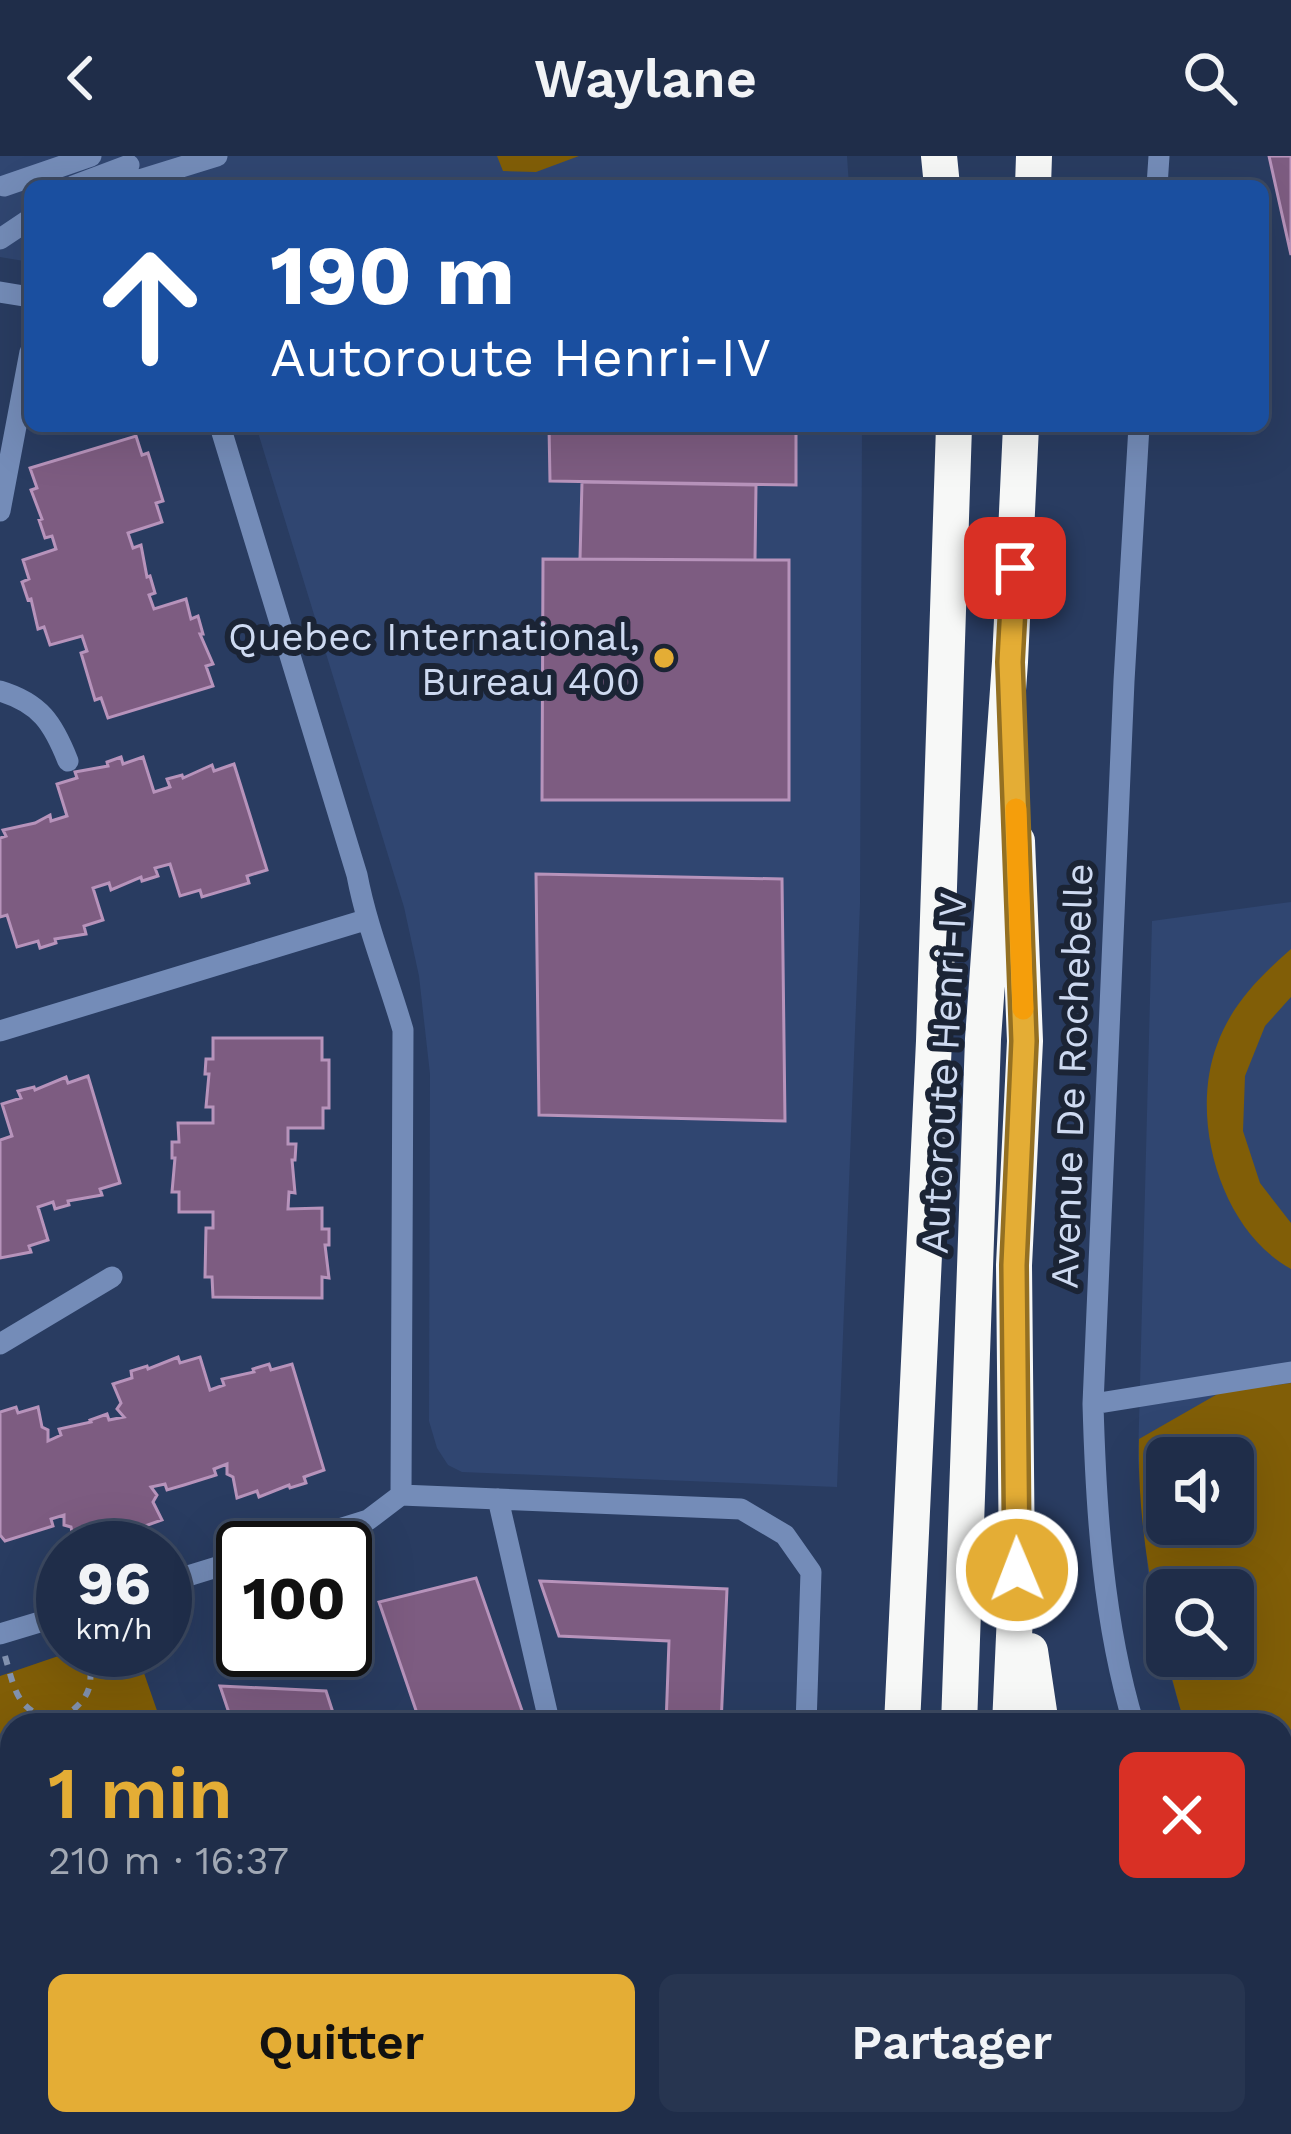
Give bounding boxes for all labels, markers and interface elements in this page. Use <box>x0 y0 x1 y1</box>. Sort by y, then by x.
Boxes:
icon: back <box>48 45 114 111</box>
icon: search <box>1177 45 1243 111</box>
text: Waylane <box>534 47 757 110</box>
text: 190 m <box>270 226 515 324</box>
icon: ahead <box>72 228 228 384</box>
text: Autoroute Henri-IV <box>270 326 771 389</box>
pin <box>964 517 1066 619</box>
icon: arrive <box>982 535 1048 601</box>
place label: Quebec International, Bureau 400 <box>228 614 640 704</box>
marker: Quebec International, Bureau 400 <box>651 645 677 671</box>
street label: Avenue De Rochebelle <box>1042 863 1101 1290</box>
street label: Autoroute Henri-IV <box>912 891 975 1255</box>
map controls <box>1146 1437 1254 1677</box>
button: sound <box>1146 1437 1254 1545</box>
position arrow <box>954 1507 1080 1633</box>
speed limit sign: 100 <box>216 1521 372 1677</box>
text: 96 <box>77 1548 151 1619</box>
button: search <box>1146 1569 1254 1677</box>
text: km/h <box>75 1611 153 1646</box>
text: 1 min <box>48 1751 233 1835</box>
button: close <box>1119 1752 1245 1878</box>
text: 210 m · 16:37 <box>48 1838 289 1883</box>
button: Quitter <box>48 1974 635 2112</box>
button: Partager <box>659 1974 1245 2112</box>

